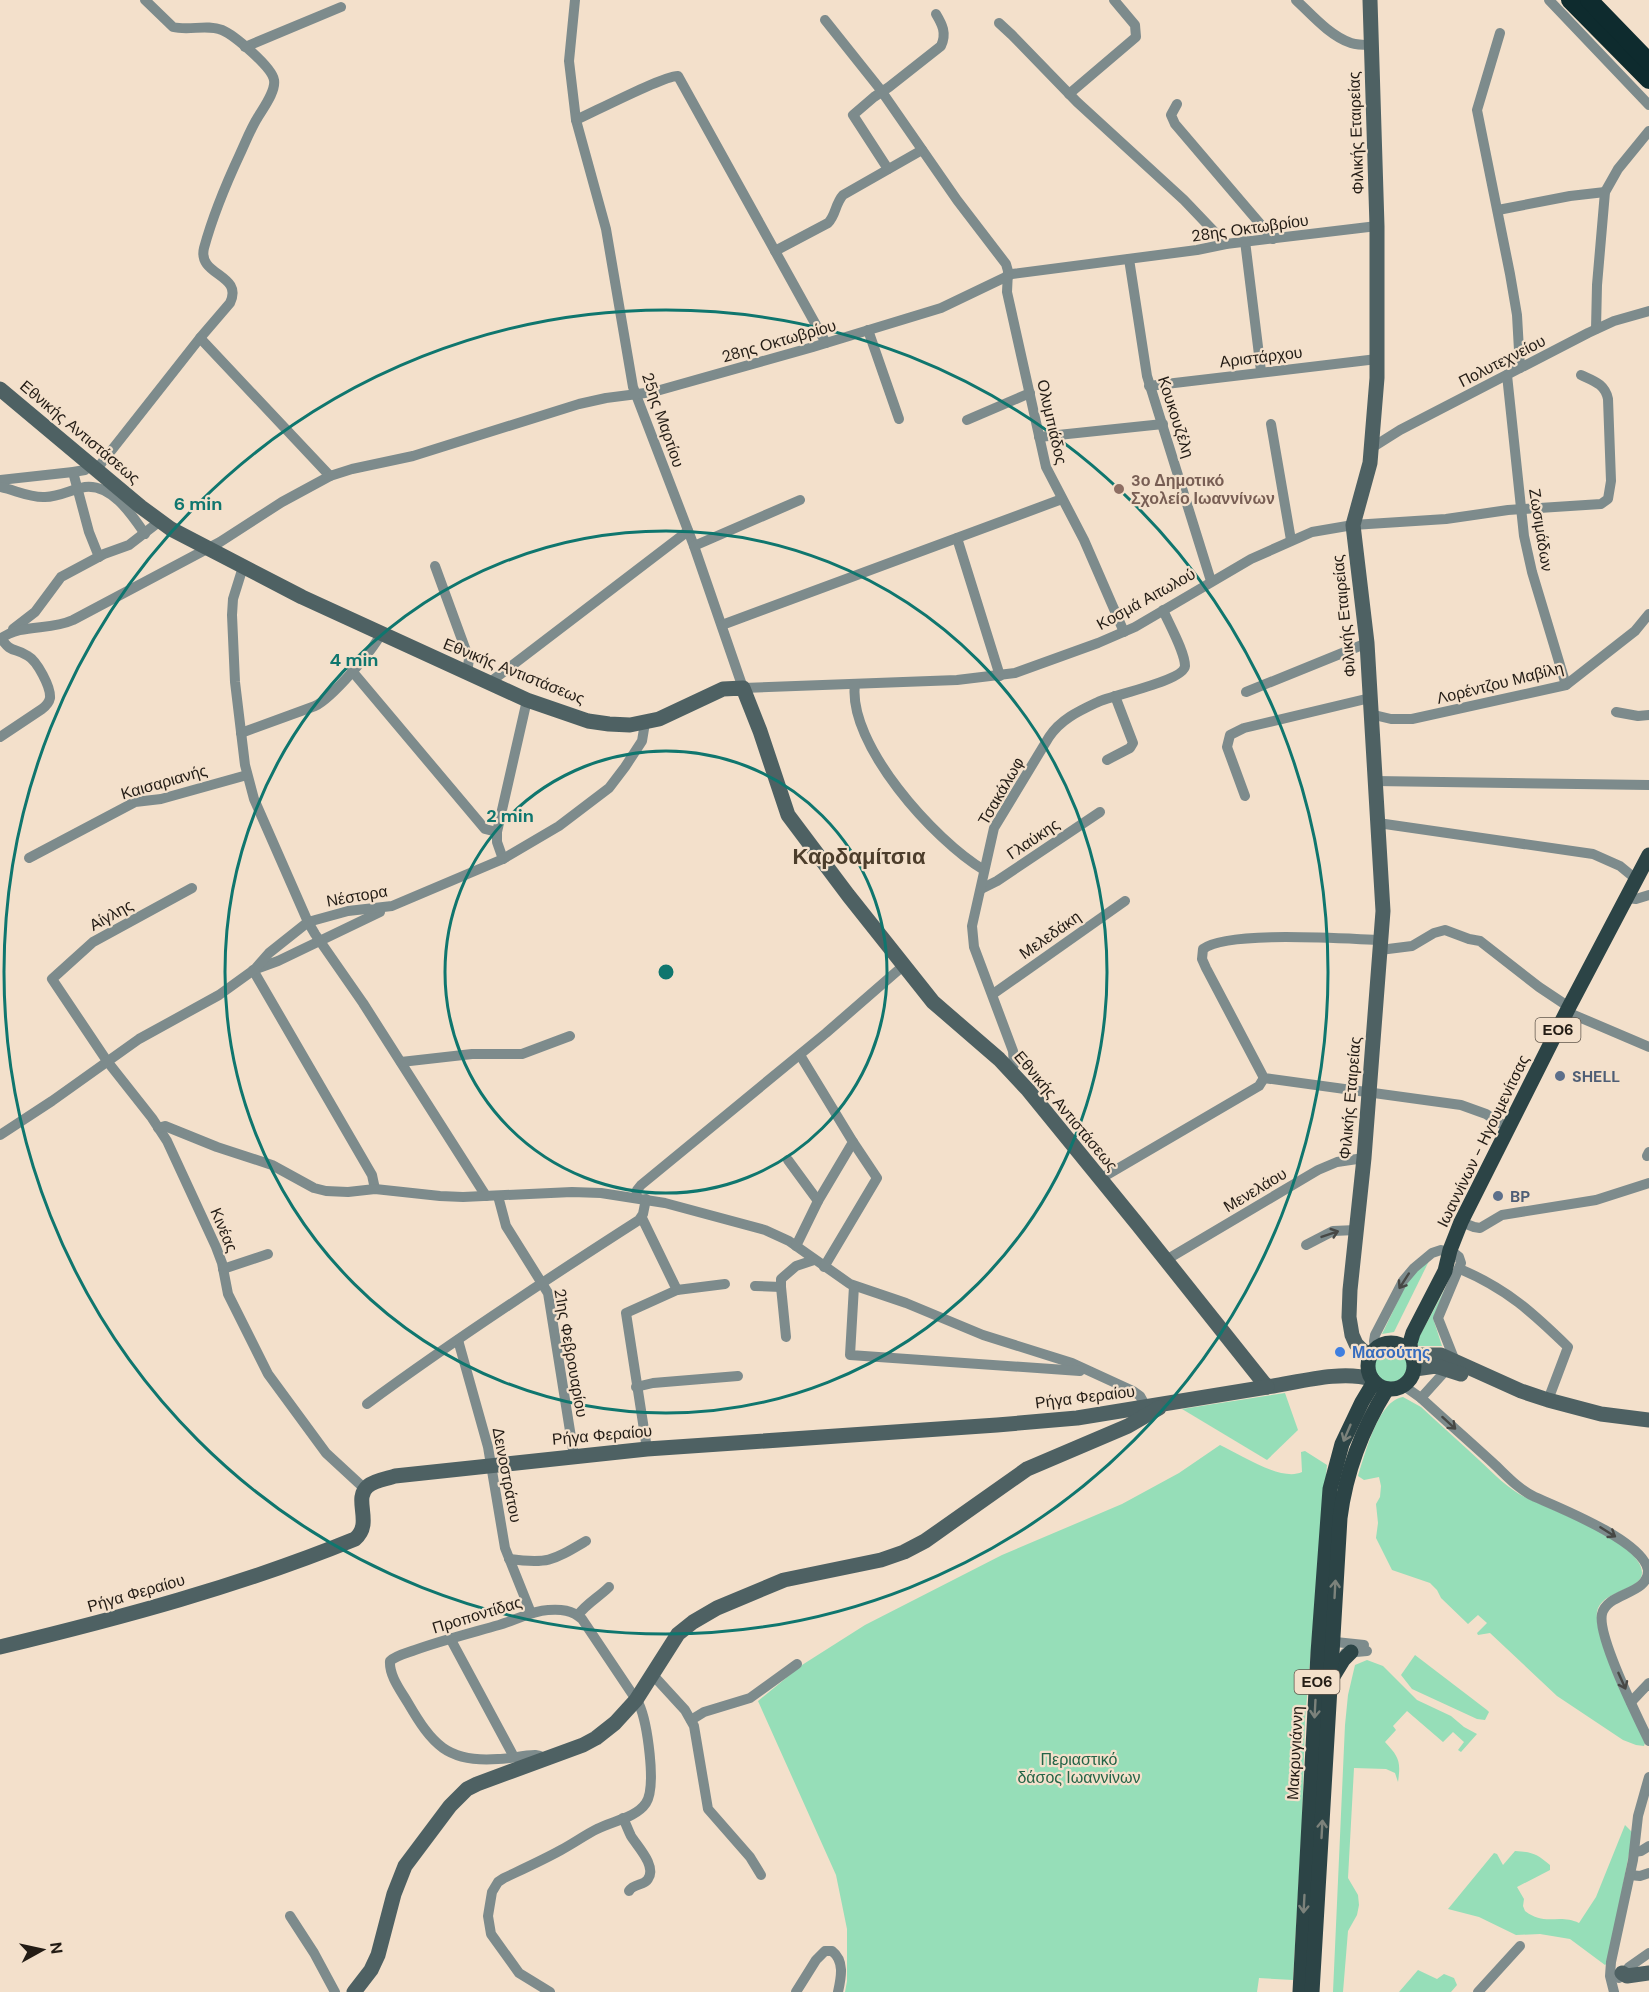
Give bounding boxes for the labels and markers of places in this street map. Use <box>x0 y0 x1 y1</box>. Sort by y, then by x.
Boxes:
place label: 3ο Δημοτικό Σχολείο Ιωαννίνων <box>1131 470 1275 509</box>
marker: 3ο Δημοτικό Σχολείο Ιωαννίνων <box>1112 482 1126 496</box>
centre of rings <box>656 962 676 982</box>
place label: SHELL <box>1572 1066 1620 1087</box>
marker: SHELL <box>1553 1069 1567 1083</box>
place label: BP <box>1510 1186 1530 1207</box>
marker: BP <box>1491 1189 1505 1203</box>
place label: Μασούτης <box>1352 1342 1430 1363</box>
marker: Μασούτης <box>1333 1345 1347 1359</box>

